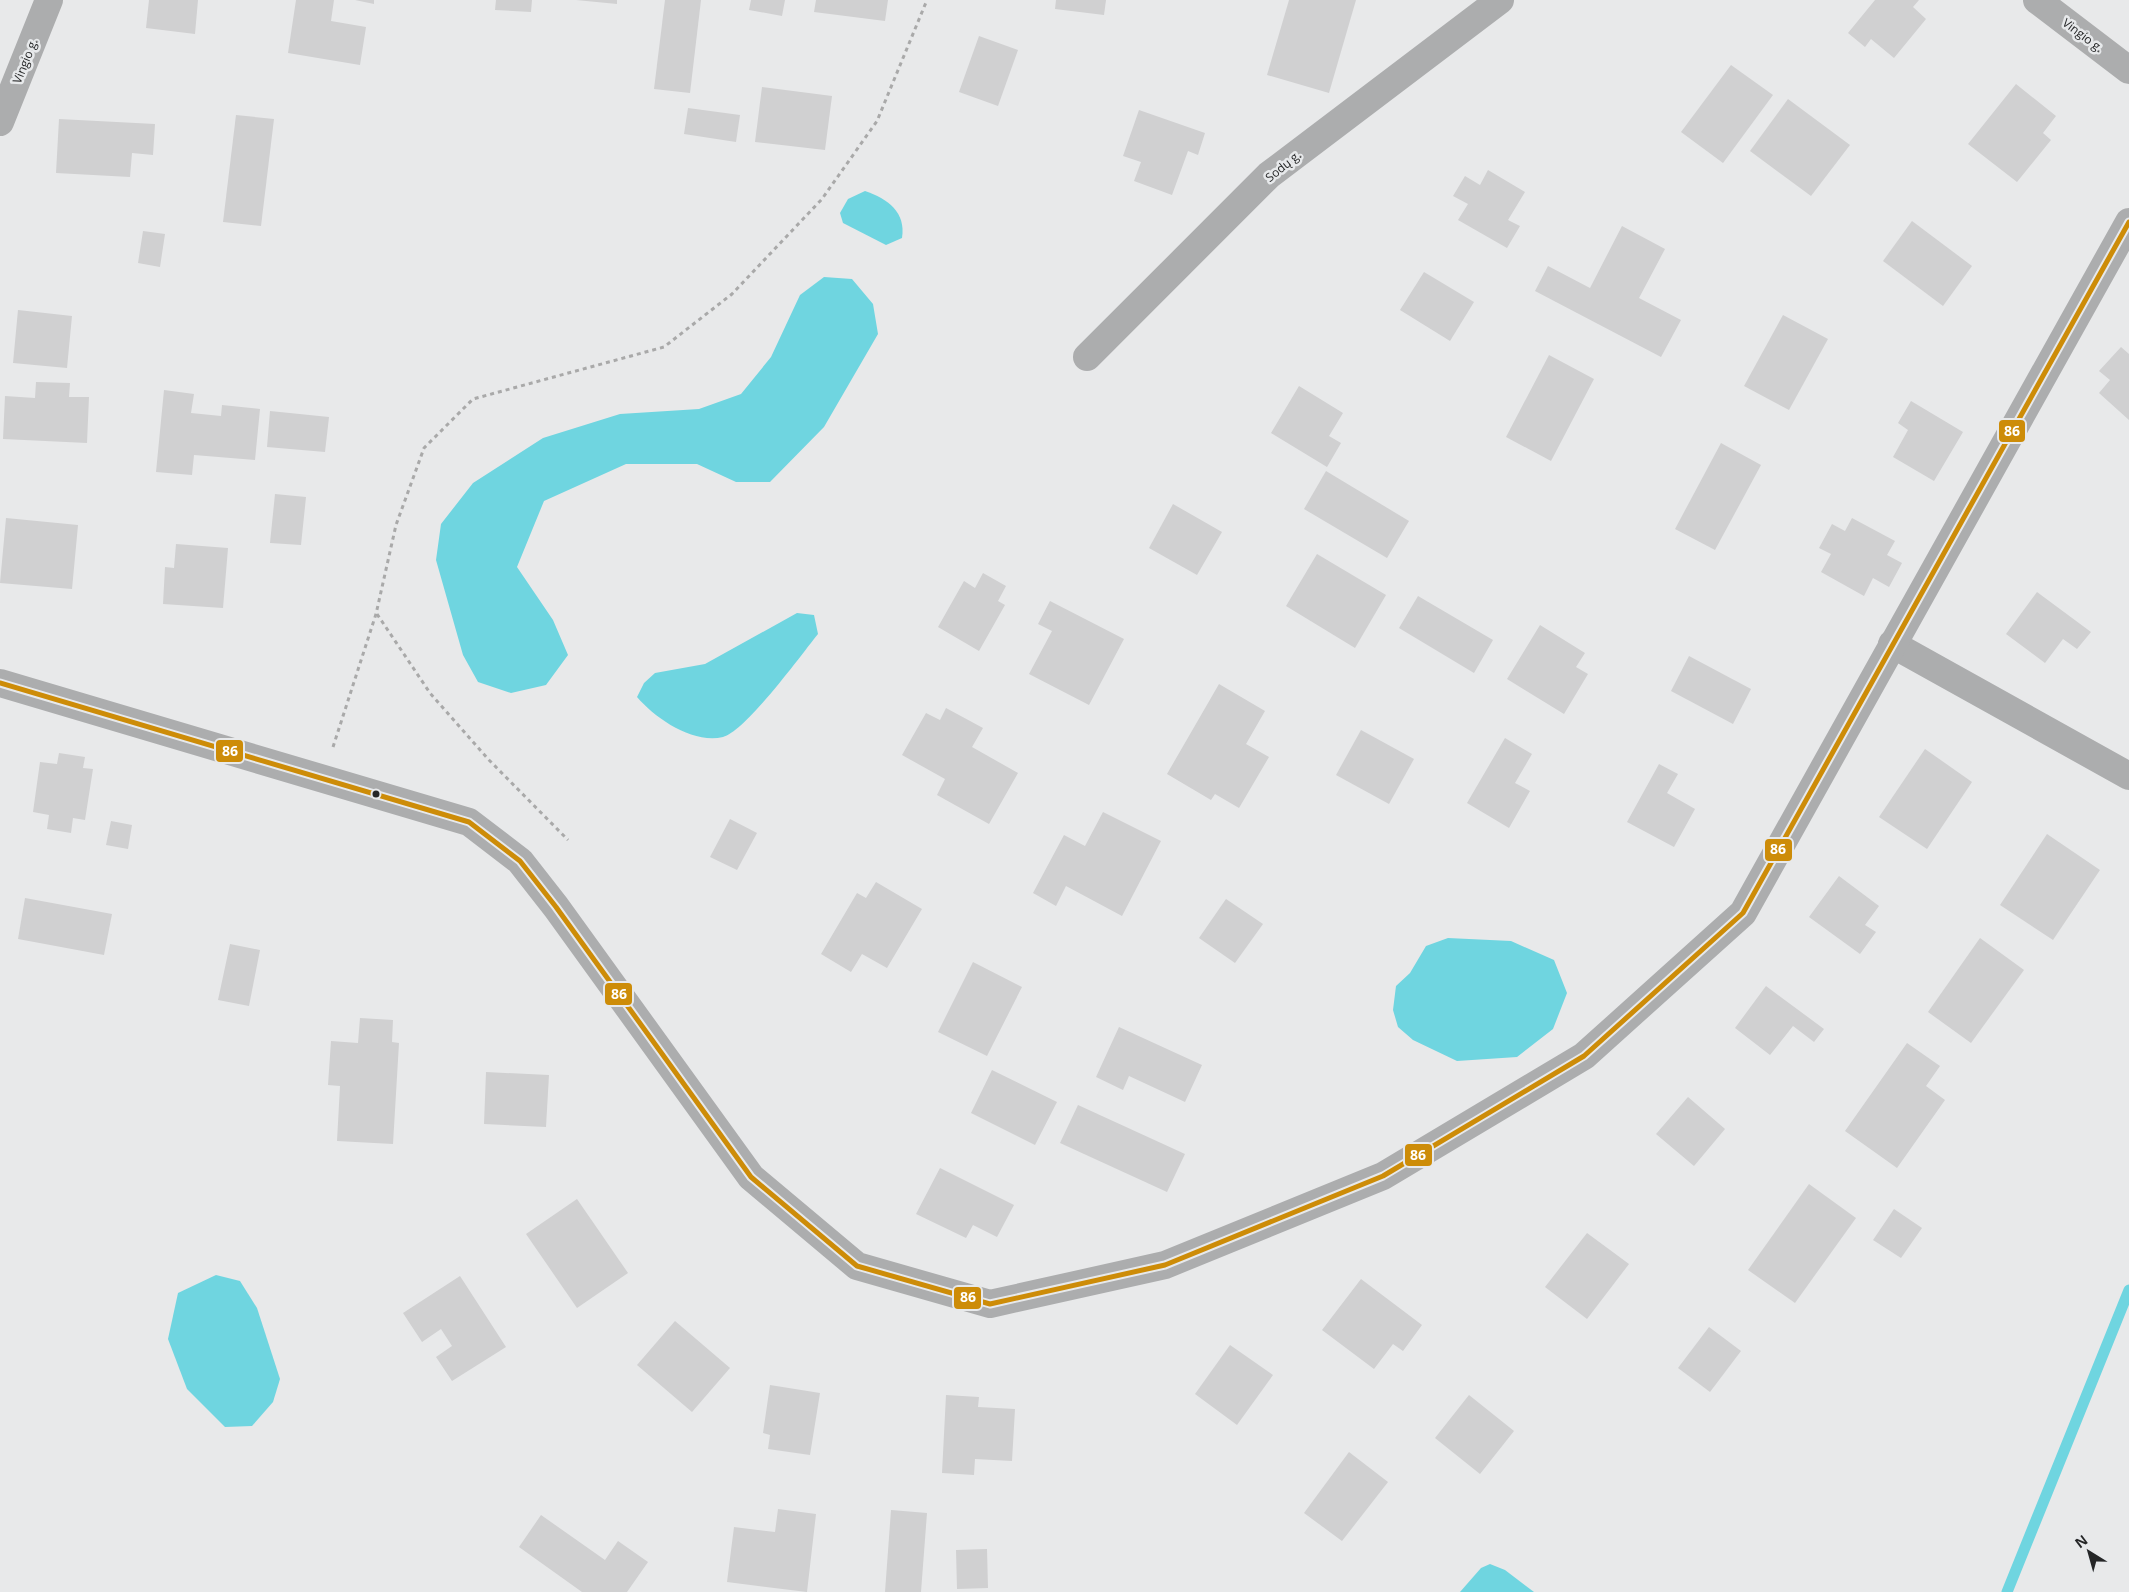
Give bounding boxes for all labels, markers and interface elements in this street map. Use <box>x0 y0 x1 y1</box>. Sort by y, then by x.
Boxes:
street label: Vingio g. <box>2059 14 2107 56</box>
street label: Vingio g. <box>8 36 42 86</box>
street label: Sodų g. <box>1262 146 1304 186</box>
line badge: 86 <box>1998 419 2026 443</box>
text: 86 <box>2004 421 2020 440</box>
line badge: 86 <box>215 739 244 763</box>
text: 86 <box>222 741 238 760</box>
unlabelled marker <box>371 789 381 799</box>
line badge: 86 <box>1764 838 1793 862</box>
text: 86 <box>1770 839 1786 858</box>
line badge: 86 <box>604 982 633 1006</box>
text: 86 <box>611 984 627 1003</box>
line badge: 86 <box>1404 1143 1433 1167</box>
text: 86 <box>1410 1145 1426 1164</box>
line badge: 86 <box>953 1286 982 1310</box>
text: 86 <box>960 1287 976 1306</box>
north arrow <box>2064 1527 2114 1577</box>
text: N <box>2071 1530 2091 1552</box>

